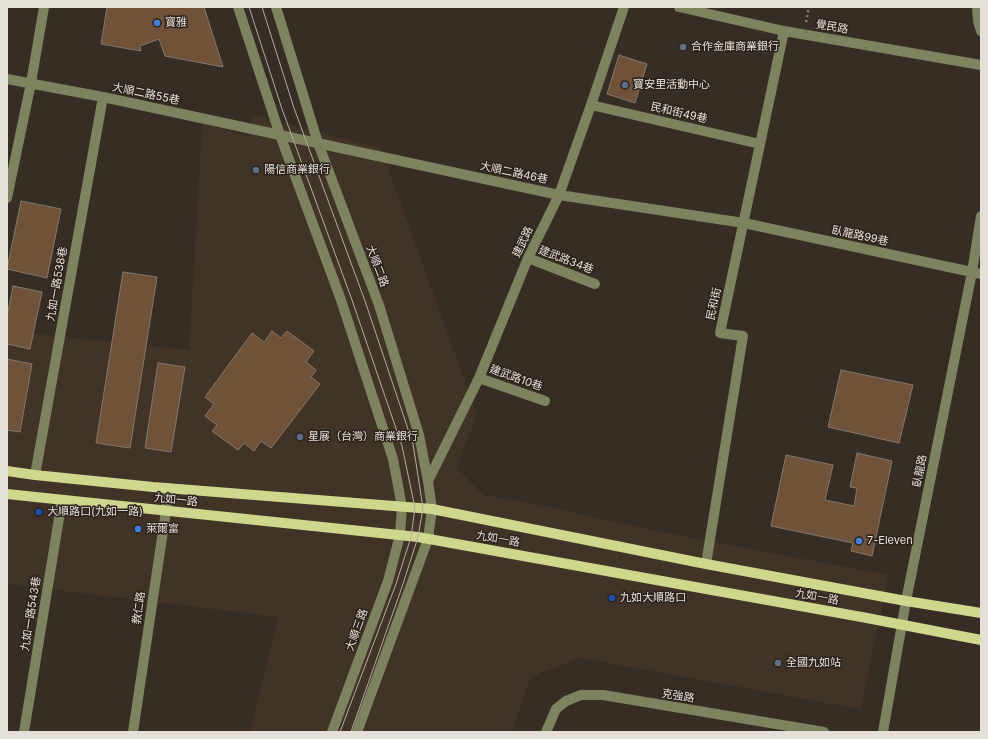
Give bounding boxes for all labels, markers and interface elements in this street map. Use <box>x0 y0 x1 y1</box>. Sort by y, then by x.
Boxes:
place label: 寶雅 <box>165 16 187 30</box>
marker: 寶雅 <box>152 18 162 28</box>
street label: 覺民路 <box>815 18 849 36</box>
place label: 合作金庫商業銀行 <box>691 40 779 54</box>
marker: 合作金庫商業銀行 <box>678 42 688 52</box>
place label: 寶安里活動中心 <box>633 78 710 92</box>
street label: 大順二路55巷 <box>111 80 181 108</box>
marker: 寶安里活動中心 <box>620 80 630 90</box>
street label: 民和街49巷 <box>649 100 709 126</box>
street label: 大順二路46巷 <box>479 159 549 187</box>
place label: 陽信商業銀行 <box>264 163 330 177</box>
marker: 陽信商業銀行 <box>251 165 261 175</box>
street label: 建武路 <box>510 224 536 260</box>
street label: 臥龍路99巷 <box>830 224 890 248</box>
street label: 大順二路 <box>363 243 391 289</box>
street label: 建武路34巷 <box>537 243 595 277</box>
street label: 九如一路538巷 <box>44 246 70 322</box>
street label: 民和街 <box>704 286 724 322</box>
street label: 建武路10巷 <box>488 362 544 394</box>
place label: 星展（台灣）商業銀行 <box>308 430 418 444</box>
marker: 星展（台灣）商業銀行 <box>295 432 305 442</box>
street label: 臥龍路 <box>910 454 930 488</box>
street label: 九如一路 <box>153 491 199 509</box>
place label: 大順路口(九如一路) <box>47 505 143 519</box>
marker: 大順路口(九如一路) <box>34 507 44 517</box>
place label: 萊爾富 <box>146 522 179 536</box>
marker: 萊爾富 <box>133 524 143 534</box>
street label: 九如一路 <box>475 529 521 549</box>
place label: 7-Eleven <box>867 534 913 548</box>
marker: 7-Eleven <box>854 536 864 546</box>
street label: 九如一路543巷 <box>19 576 43 652</box>
street label: 九如一路 <box>794 587 840 607</box>
street label: 教仁路 <box>130 591 148 625</box>
place label: 九如大順路口 <box>620 591 686 605</box>
marker: 九如大順路口 <box>607 593 617 603</box>
street label: 大順三路 <box>343 607 371 653</box>
place label: 全國九如站 <box>786 656 841 670</box>
marker: 全國九如站 <box>773 658 783 668</box>
street label: 克強路 <box>661 687 695 705</box>

